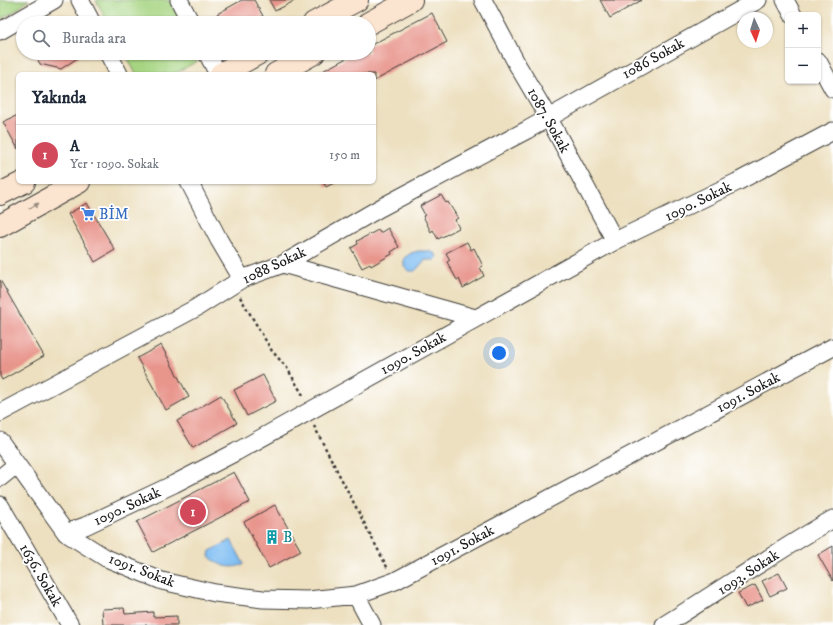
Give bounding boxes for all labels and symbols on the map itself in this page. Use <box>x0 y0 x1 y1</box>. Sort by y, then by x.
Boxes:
north arrow <box>737 12 773 48</box>
street label: 1086 Sokak <box>619 33 688 83</box>
street label: 1087. Sokak <box>523 84 575 157</box>
street label: 1090. Sokak <box>662 177 735 226</box>
one-way arrow <box>28 203 40 210</box>
place label: BİM <box>99 205 129 224</box>
supermarket icon: BİM <box>80 206 96 222</box>
street label: 1088 Sokak <box>239 242 310 288</box>
street label: 1090. Sokak <box>377 327 450 379</box>
your location <box>489 343 509 363</box>
street label: 1091. Sokak <box>713 367 784 417</box>
street label: 1090. Sokak <box>90 482 164 530</box>
pin: 1 <box>180 497 206 527</box>
street label: 1091. Sokak <box>427 520 498 570</box>
place label: B <box>283 528 293 547</box>
building icon: B <box>264 529 280 545</box>
street label: 1636. Sokak <box>15 540 67 611</box>
street label: 1093. Sokak <box>714 545 783 599</box>
street label: 1091. Sokak <box>106 549 178 592</box>

